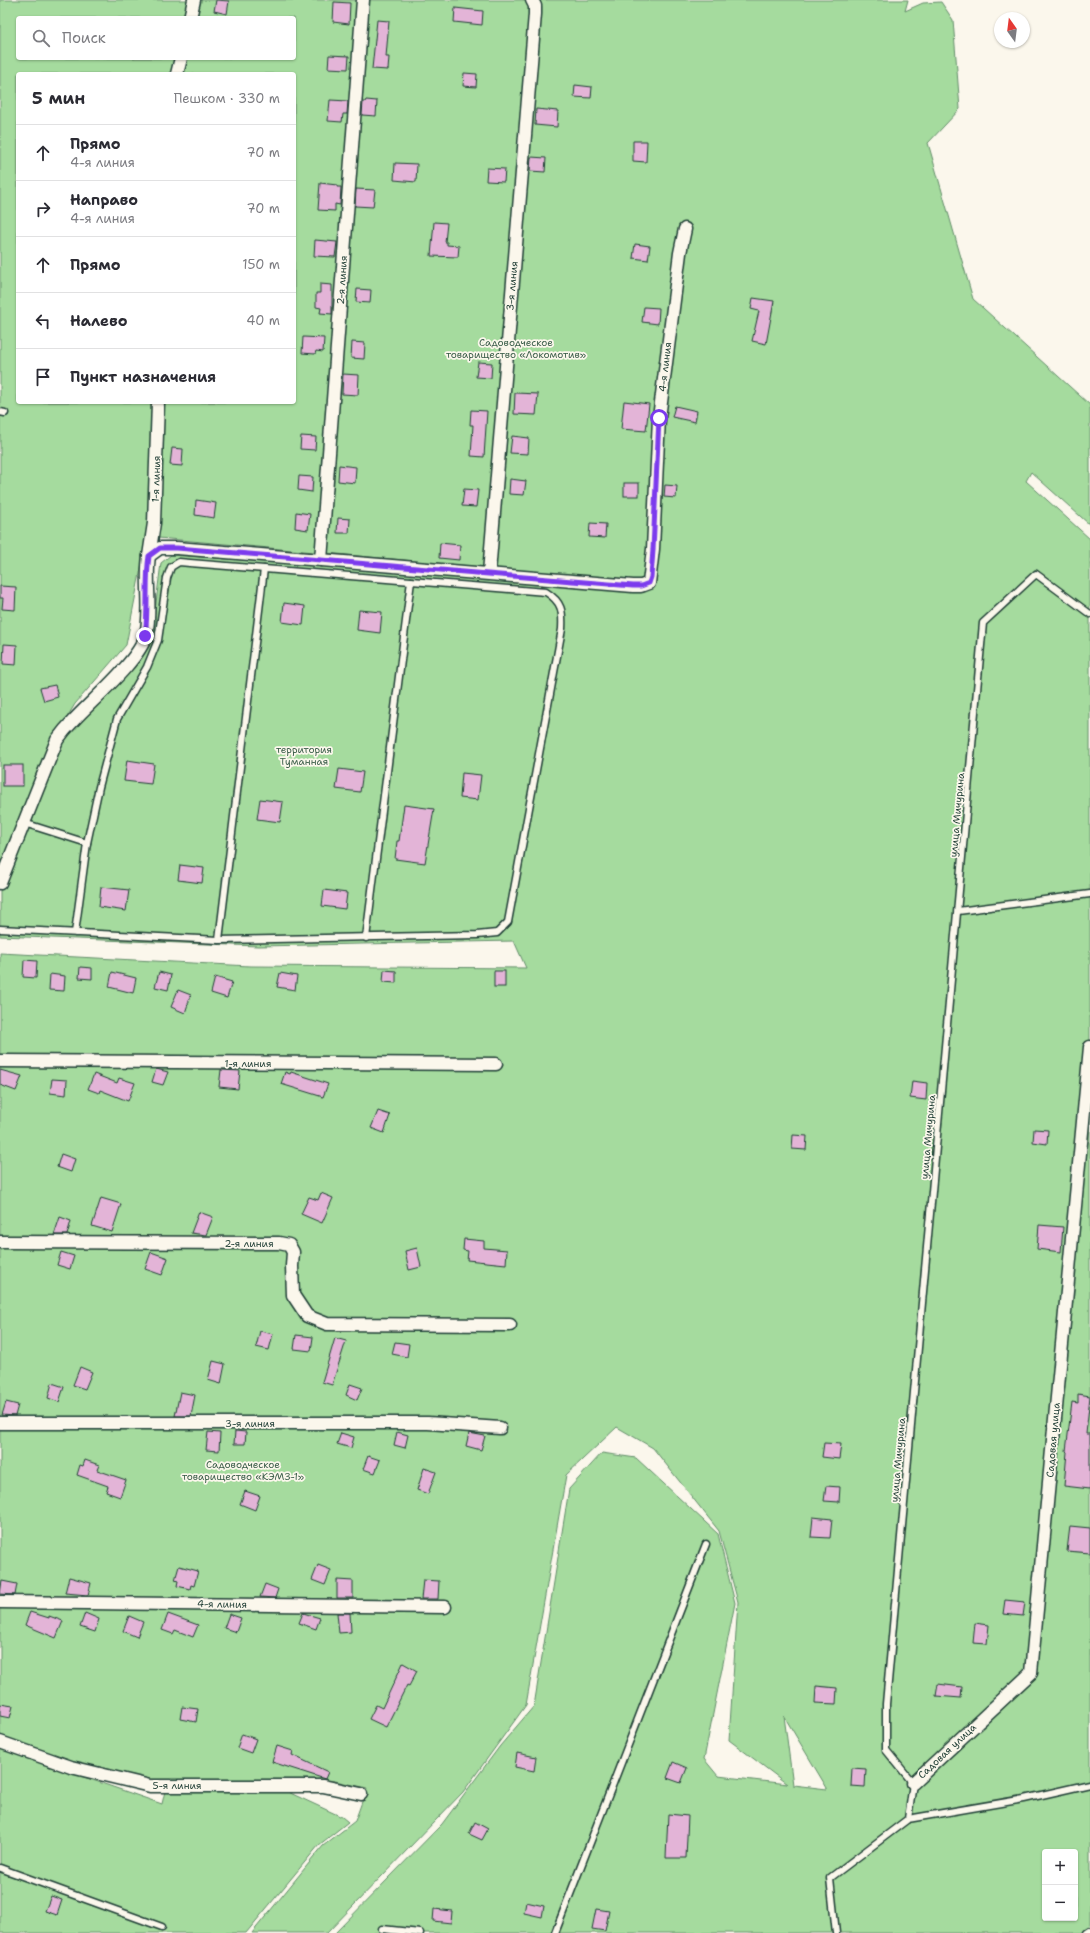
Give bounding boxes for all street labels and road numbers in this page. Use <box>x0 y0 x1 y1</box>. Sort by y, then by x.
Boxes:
street label: 2-я линия <box>334 255 350 305</box>
street label: 3-я линия <box>503 261 521 311</box>
street label: 4-я линия <box>656 341 674 393</box>
street label: 1-я линия <box>149 455 163 503</box>
street label: улица Мичурина <box>947 771 967 858</box>
street label: 1-я линия <box>225 1057 271 1070</box>
street label: улица Мичурина <box>918 1093 938 1180</box>
street label: 2-я линия <box>224 1237 274 1250</box>
street label: Садовая улица <box>1043 1401 1063 1478</box>
street label: улица Мичурина <box>888 1416 908 1503</box>
street label: 3-я линия <box>225 1417 275 1430</box>
street label: 4-я линия <box>197 1597 247 1611</box>
street label: Садовая улица <box>915 1720 979 1781</box>
street label: 5-я линия <box>152 1779 202 1792</box>

